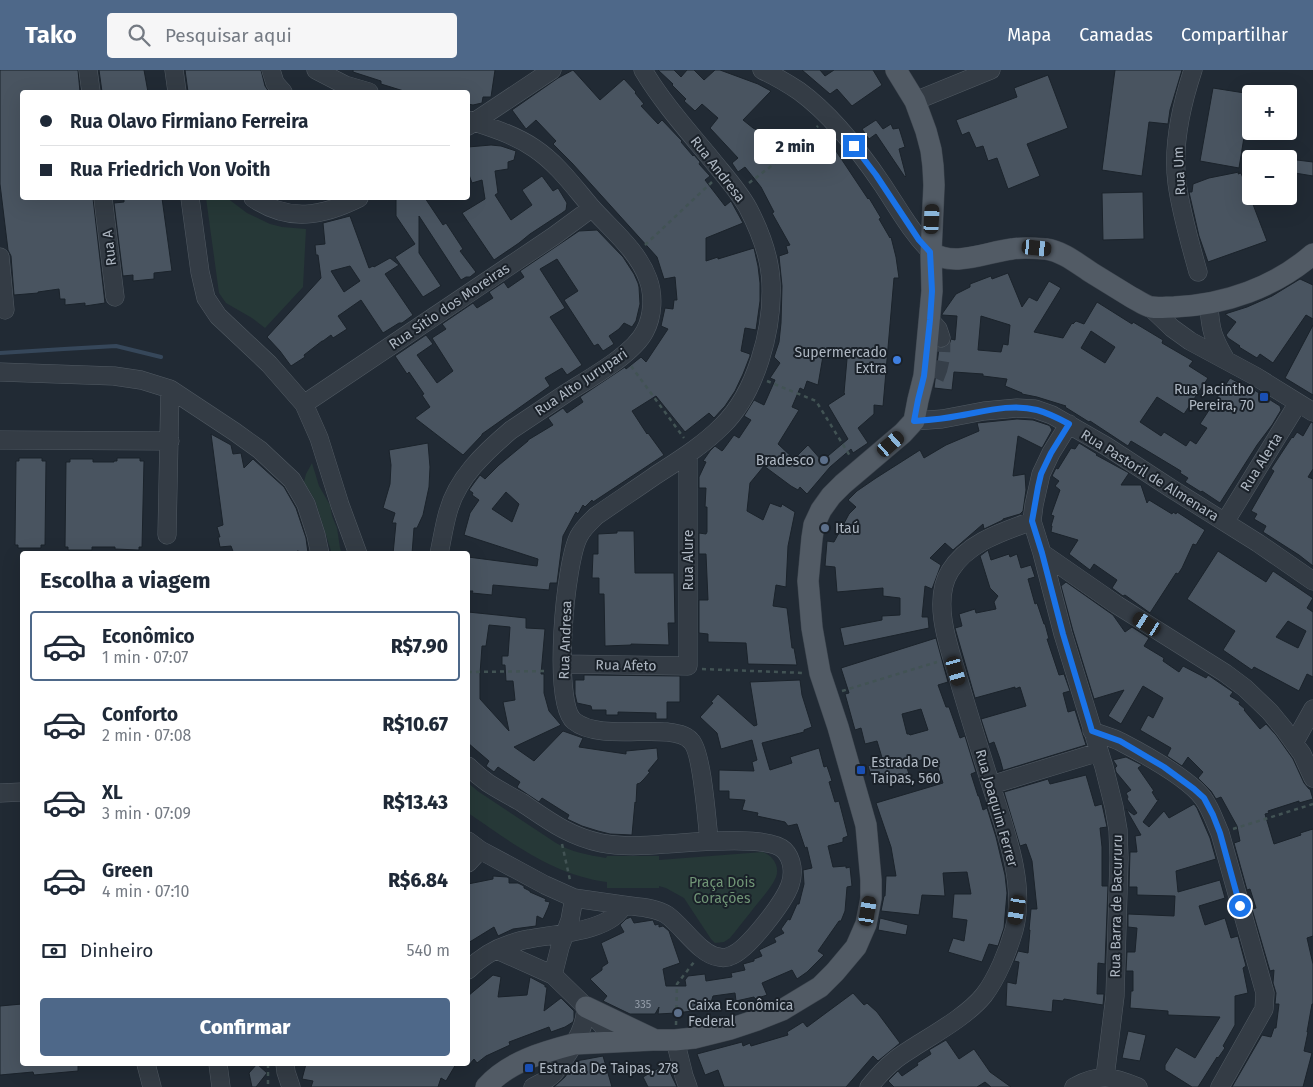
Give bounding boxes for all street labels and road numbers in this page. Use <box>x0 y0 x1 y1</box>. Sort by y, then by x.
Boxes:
street label: Rua Andresa <box>687 133 749 206</box>
street label: Rua Um <box>1170 146 1189 196</box>
street label: Rua A <box>99 229 120 267</box>
street label: Rua Sítio dos Moreiras <box>386 259 513 353</box>
street label: Rua Alto Jurupari <box>532 345 631 420</box>
street label: Rua Pastoril de Almenara <box>1078 426 1222 525</box>
street label: Rua Alerta <box>1237 430 1286 495</box>
street label: Rua Alure <box>680 530 697 590</box>
street label: Rua Andresa <box>556 600 575 680</box>
street label: Rua Afeto <box>595 656 657 675</box>
street label: Rua Joaquim Ferrer <box>972 747 1022 869</box>
street label: Rua Barra de Bacururu <box>1107 834 1126 978</box>

